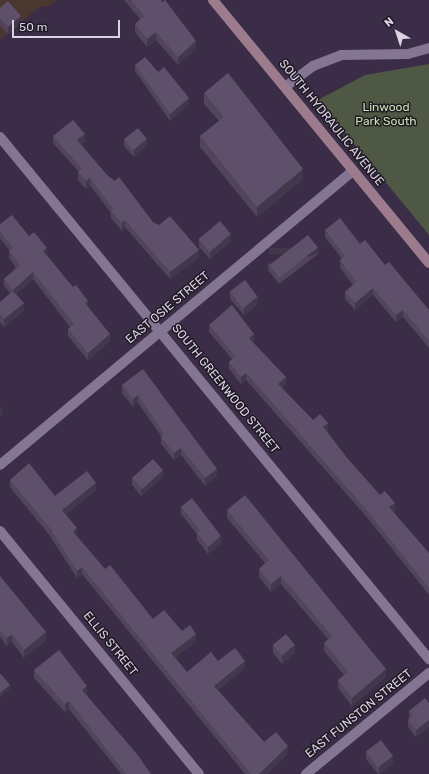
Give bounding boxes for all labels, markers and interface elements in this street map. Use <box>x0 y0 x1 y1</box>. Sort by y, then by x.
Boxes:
scale bar <box>14 12 122 38</box>
north arrow <box>377 12 417 52</box>
text: N <box>382 15 396 30</box>
text: 50 m <box>19 20 47 34</box>
street label: SOUTH HYDRAULIC AVENUE <box>275 57 387 189</box>
park label: Linwood Park South <box>355 101 417 129</box>
street label: EAST OSIE STREET <box>123 269 213 347</box>
street label: SOUTH GREENWOOD STREET <box>168 322 282 456</box>
street label: ELLIS STREET <box>80 609 140 679</box>
street label: EAST FUNSTON STREET <box>303 666 415 762</box>

